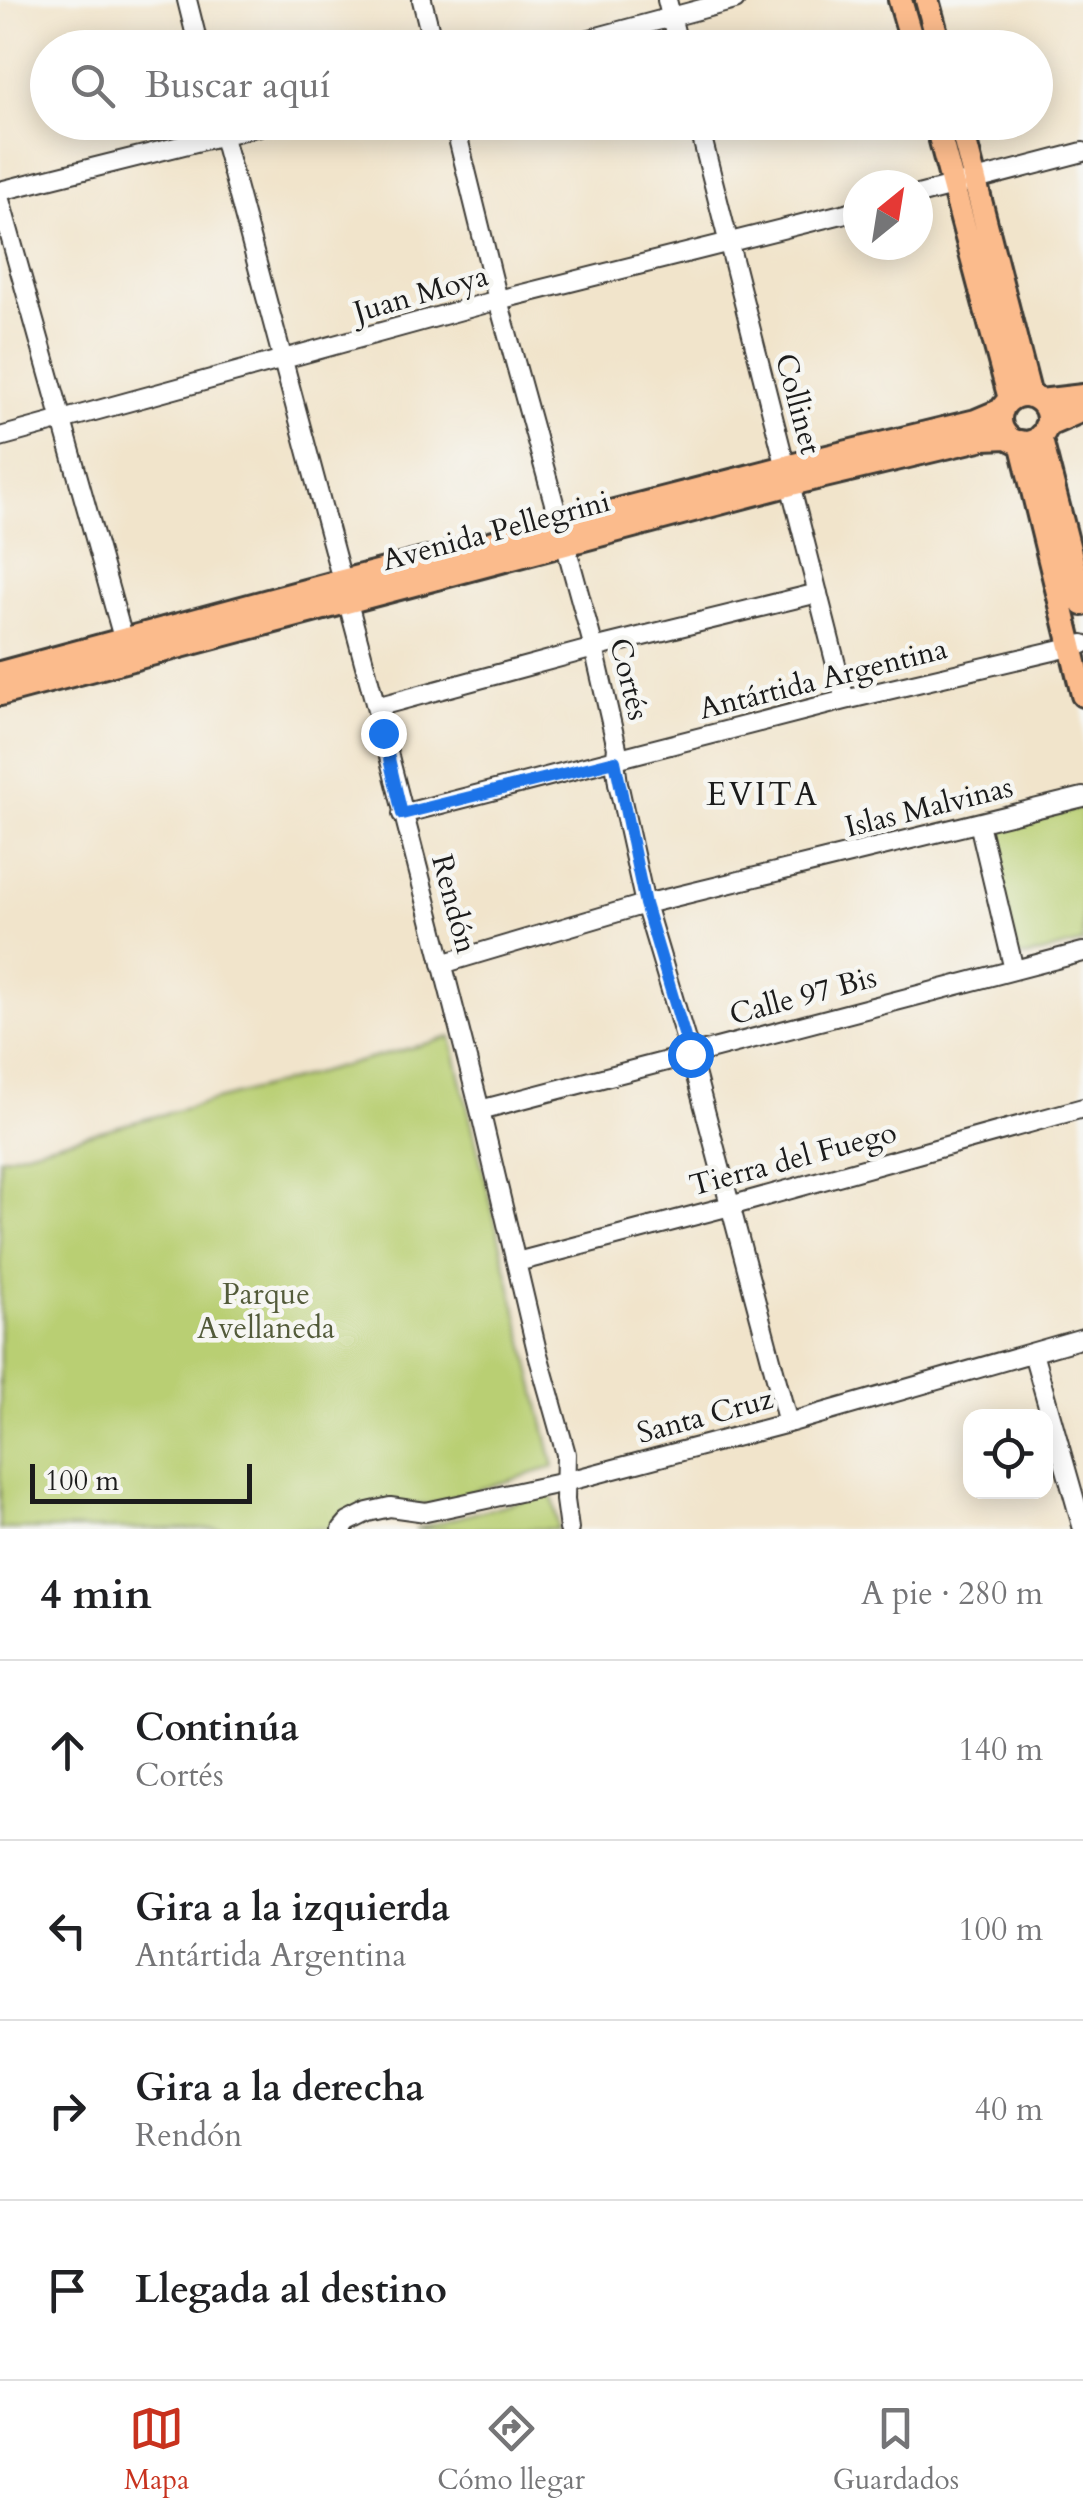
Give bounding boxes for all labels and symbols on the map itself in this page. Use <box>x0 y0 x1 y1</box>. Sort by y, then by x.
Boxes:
north arrow <box>843 170 933 260</box>
street label: Juan Moya <box>345 255 493 334</box>
street label: Collinet <box>765 349 831 460</box>
street label: Avenida Pellegrini <box>377 481 615 581</box>
street label: Antártida Argentina <box>695 628 951 730</box>
street label: Cortés <box>599 634 659 724</box>
route end <box>361 711 407 757</box>
street label: Islas Malvinas <box>841 766 1017 848</box>
district label: EVITA <box>707 773 819 817</box>
street label: Rendón <box>421 850 487 958</box>
street label: Calle 97 Bis <box>725 957 881 1035</box>
route start <box>668 1032 714 1078</box>
street label: Tierra del Fuego <box>685 1112 901 1206</box>
park label: Parque Avellaneda <box>197 1274 335 1349</box>
street label: Santa Cruz <box>632 1378 778 1454</box>
scale bar <box>30 1459 252 1504</box>

